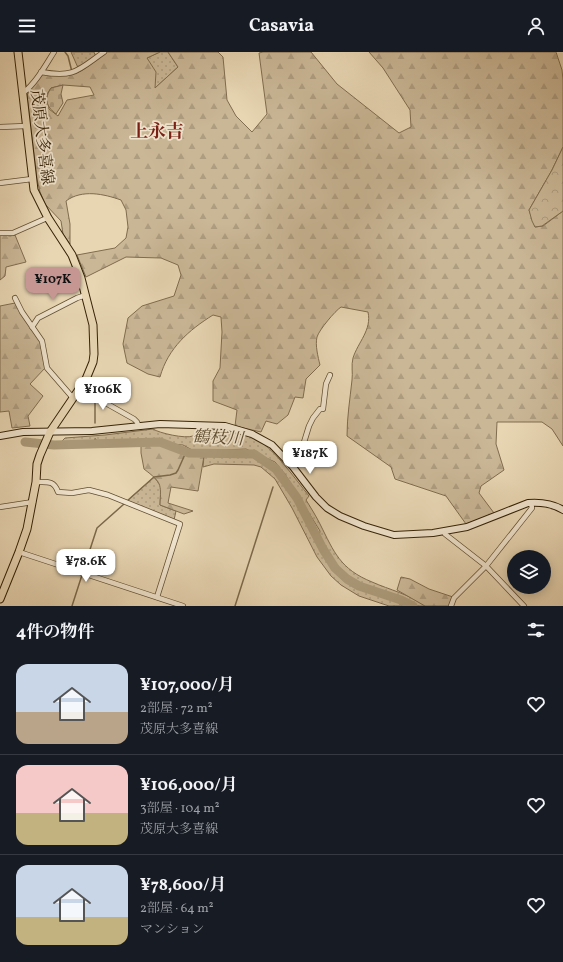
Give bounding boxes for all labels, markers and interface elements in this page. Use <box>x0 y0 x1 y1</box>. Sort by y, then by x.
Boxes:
text: Casavia <box>249 14 314 39</box>
icon: menu <box>16 15 38 37</box>
icon: person <box>525 15 547 37</box>
street label: 茂原大多喜線 <box>24 88 58 186</box>
district label: 上永吉 <box>130 120 184 145</box>
pin: ¥107K <box>25 267 81 301</box>
text: ¥107K <box>34 271 72 289</box>
pin: ¥106K <box>75 377 131 411</box>
text: ¥106K <box>84 381 122 399</box>
water label: 鶴枝川 <box>192 426 246 451</box>
pin: ¥187K <box>282 441 338 475</box>
text: ¥187K <box>292 445 328 463</box>
pin: ¥78.6K <box>53 549 119 583</box>
map controls <box>507 550 551 594</box>
button: layers <box>507 550 551 594</box>
text: ¥78.6K <box>65 553 107 571</box>
icon: filters <box>525 619 547 641</box>
text: 4件の物件 <box>16 621 94 644</box>
text: ¥107,000/月 <box>140 674 235 697</box>
icon: home <box>48 680 96 728</box>
icon: heart <box>525 693 547 715</box>
text: 2部屋 · 72 m² <box>140 700 213 718</box>
text: 茂原大多喜線 <box>140 721 218 739</box>
text: ¥106,000/月 <box>140 774 238 797</box>
icon: home <box>48 781 96 829</box>
icon: heart <box>525 794 547 816</box>
text: 3部屋 · 104 m² <box>140 800 220 818</box>
text: 茂原大多喜線 <box>140 821 218 839</box>
text: ¥78,600/月 <box>140 874 227 897</box>
icon: home <box>48 881 96 929</box>
icon: heart <box>525 894 547 916</box>
text: 2部屋 · 64 m² <box>140 900 214 918</box>
text: マンション <box>140 921 204 939</box>

